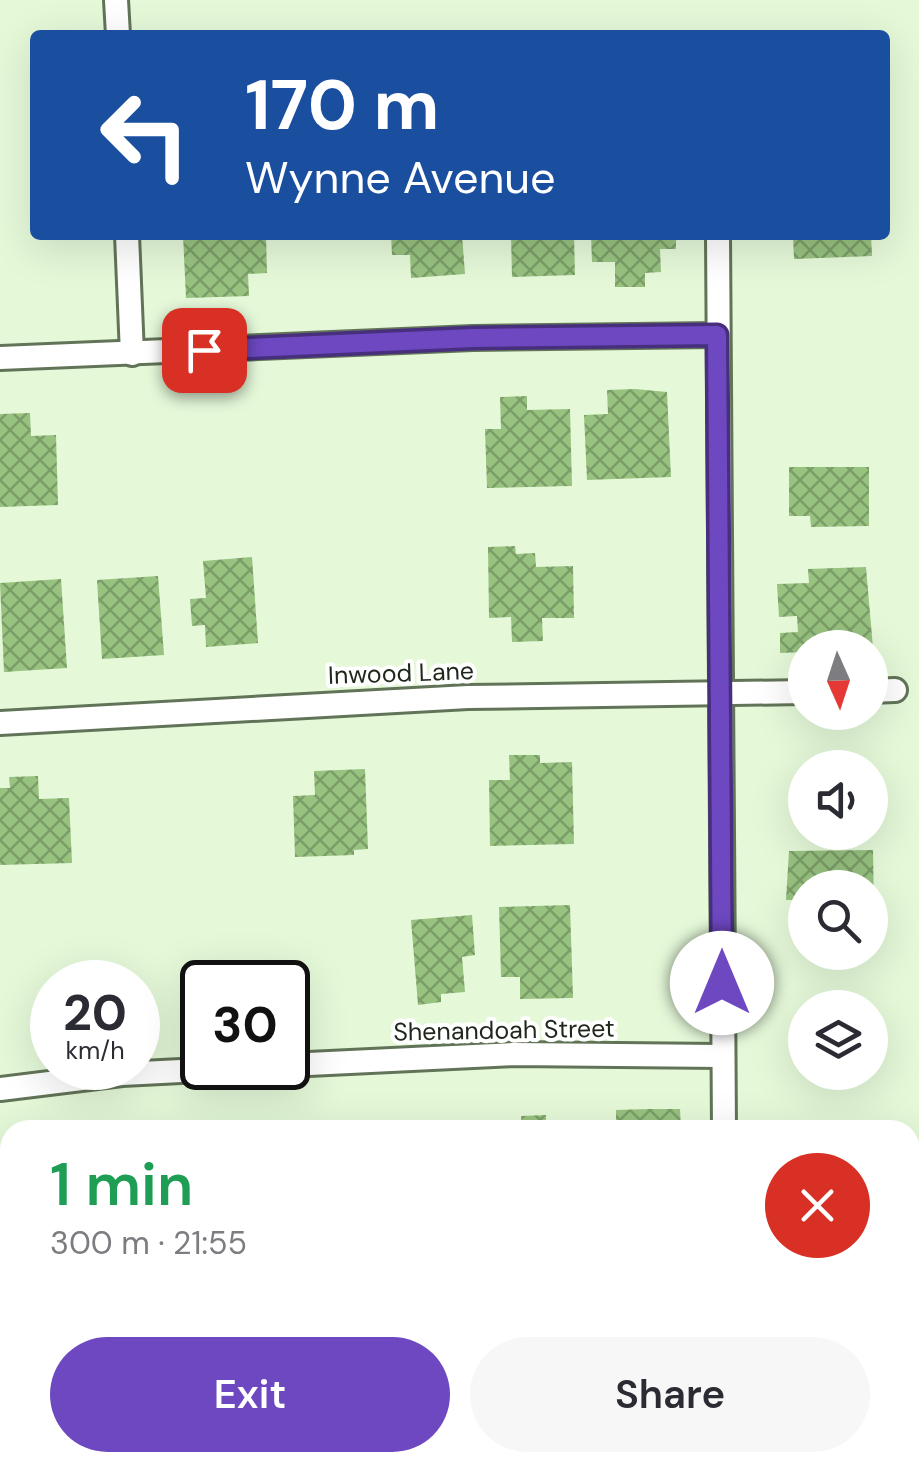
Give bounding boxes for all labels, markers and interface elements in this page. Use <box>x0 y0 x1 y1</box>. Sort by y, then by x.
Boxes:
text: 170 m <box>245 60 439 151</box>
icon: left <box>80 70 210 200</box>
text: Wynne Avenue <box>245 148 556 207</box>
pin <box>162 308 247 393</box>
icon: arrive <box>177 323 232 378</box>
north arrow <box>788 630 888 730</box>
map controls <box>788 630 888 1090</box>
street label: Inwood Lane <box>327 654 475 692</box>
button: sound <box>788 750 888 850</box>
button: search <box>788 870 888 970</box>
position arrow <box>670 931 774 1035</box>
speed limit sign: 30 <box>180 960 310 1090</box>
text: 20 <box>63 980 127 1046</box>
button: layers <box>788 990 888 1090</box>
street label: Shenandoah Street <box>393 1012 615 1048</box>
text: km/h <box>65 1034 125 1067</box>
text: 1 min <box>50 1145 193 1224</box>
button: close <box>765 1153 870 1258</box>
text: 300 m · 21:55 <box>50 1222 247 1264</box>
button: Exit <box>50 1337 450 1452</box>
button: Share <box>470 1337 870 1452</box>

